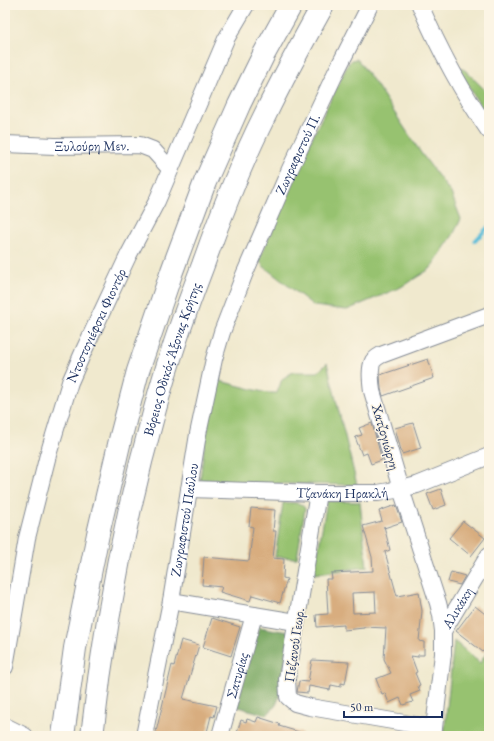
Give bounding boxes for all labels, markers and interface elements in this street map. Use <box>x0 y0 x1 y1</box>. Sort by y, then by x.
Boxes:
street label: Ζωγραφιστού Π. <box>271 111 324 197</box>
street label: Ξυλούρη Μεν. <box>54 136 129 155</box>
street label: Ντοστογιέφσκι Φιοντόρ <box>62 265 130 385</box>
street label: Βόρειος Οδικός Άξονας Κρήτης <box>139 280 205 438</box>
street label: Χατζογιώργη <box>368 401 404 472</box>
street label: Ζωγραφιστού Παύλου <box>166 462 202 578</box>
street label: Τζανάκη Ηρακλή <box>296 482 389 502</box>
street label: Αλικάκη <box>437 583 477 633</box>
street label: Πεζανού Γεωρ. <box>280 607 308 683</box>
street label: Σατυρίας <box>222 650 252 700</box>
scale bar <box>344 693 442 719</box>
text: 50 m <box>350 699 374 715</box>

